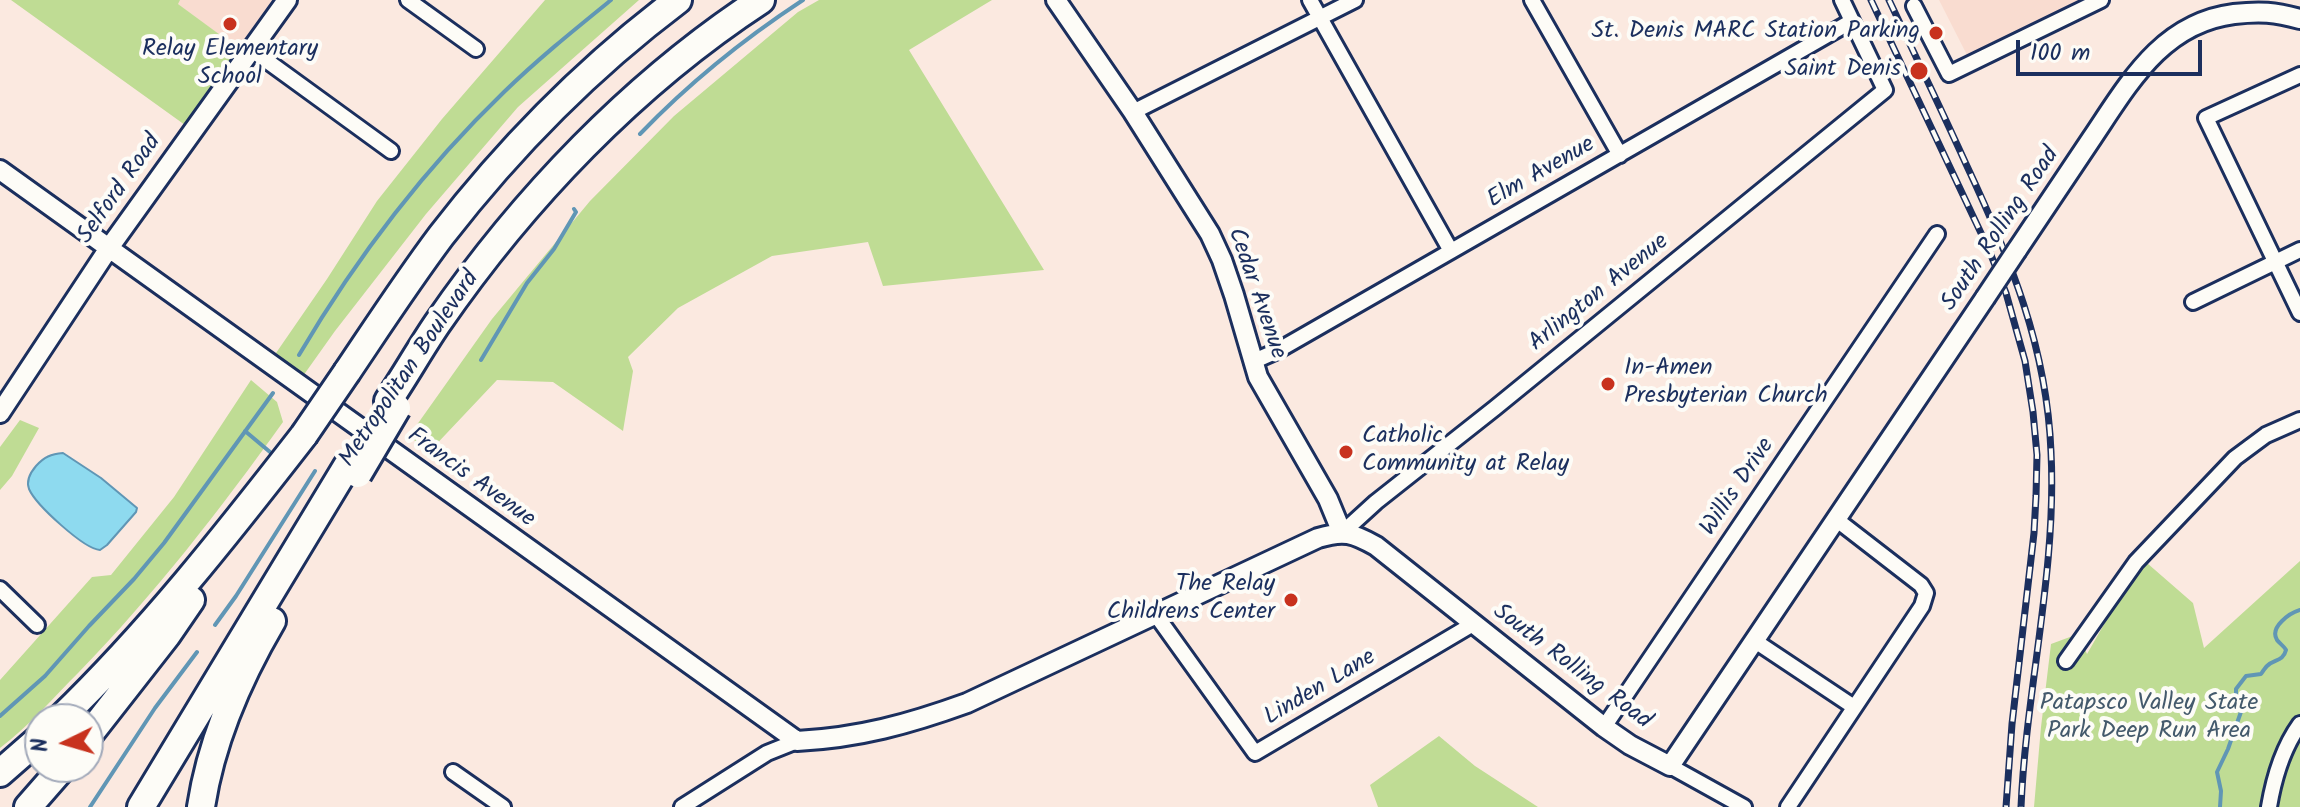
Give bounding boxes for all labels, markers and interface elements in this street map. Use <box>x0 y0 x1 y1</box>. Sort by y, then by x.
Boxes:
marker: Relay Elementary School <box>221 15 239 33</box>
place label: St. Denis MARC Station Parking <box>1592 19 1920 47</box>
marker: St. Denis MARC Station Parking <box>1927 24 1945 42</box>
scale bar <box>2020 24 2206 74</box>
text: 100 m <box>2030 34 2090 73</box>
place label: Relay Elementary School <box>142 37 318 93</box>
place label: Saint Denis <box>1785 57 1901 85</box>
marker: Saint Denis <box>1908 60 1930 82</box>
street label: Selford Road <box>73 130 169 250</box>
street label: Elm Avenue <box>1483 132 1601 216</box>
street label: South Rolling Road <box>1937 143 2067 317</box>
street label: Cedar Avenue <box>1219 225 1291 363</box>
street label: Arlington Avenue <box>1524 229 1676 359</box>
street label: Metropolitan Boulevard <box>335 266 487 474</box>
place label: In-Amen Presbyterian Church <box>1624 356 1828 412</box>
marker: In-Amen Presbyterian Church <box>1599 375 1617 393</box>
street label: Francis Avenue <box>400 423 540 535</box>
place label: Catholic Community at Relay <box>1362 424 1569 480</box>
street label: Willis Drive <box>1696 434 1782 542</box>
marker: Catholic Community at Relay <box>1337 443 1355 461</box>
place label: The Relay Childrens Center <box>1107 572 1275 628</box>
marker: The Relay Childrens Center <box>1282 591 1300 609</box>
street label: South Rolling Road <box>1486 599 1656 737</box>
street label: Linden Lane <box>1260 645 1382 733</box>
park label: Patapsco Valley State Park Deep Run Area <box>2040 691 2258 747</box>
north arrow <box>24 703 104 783</box>
text: N <box>24 737 60 753</box>

